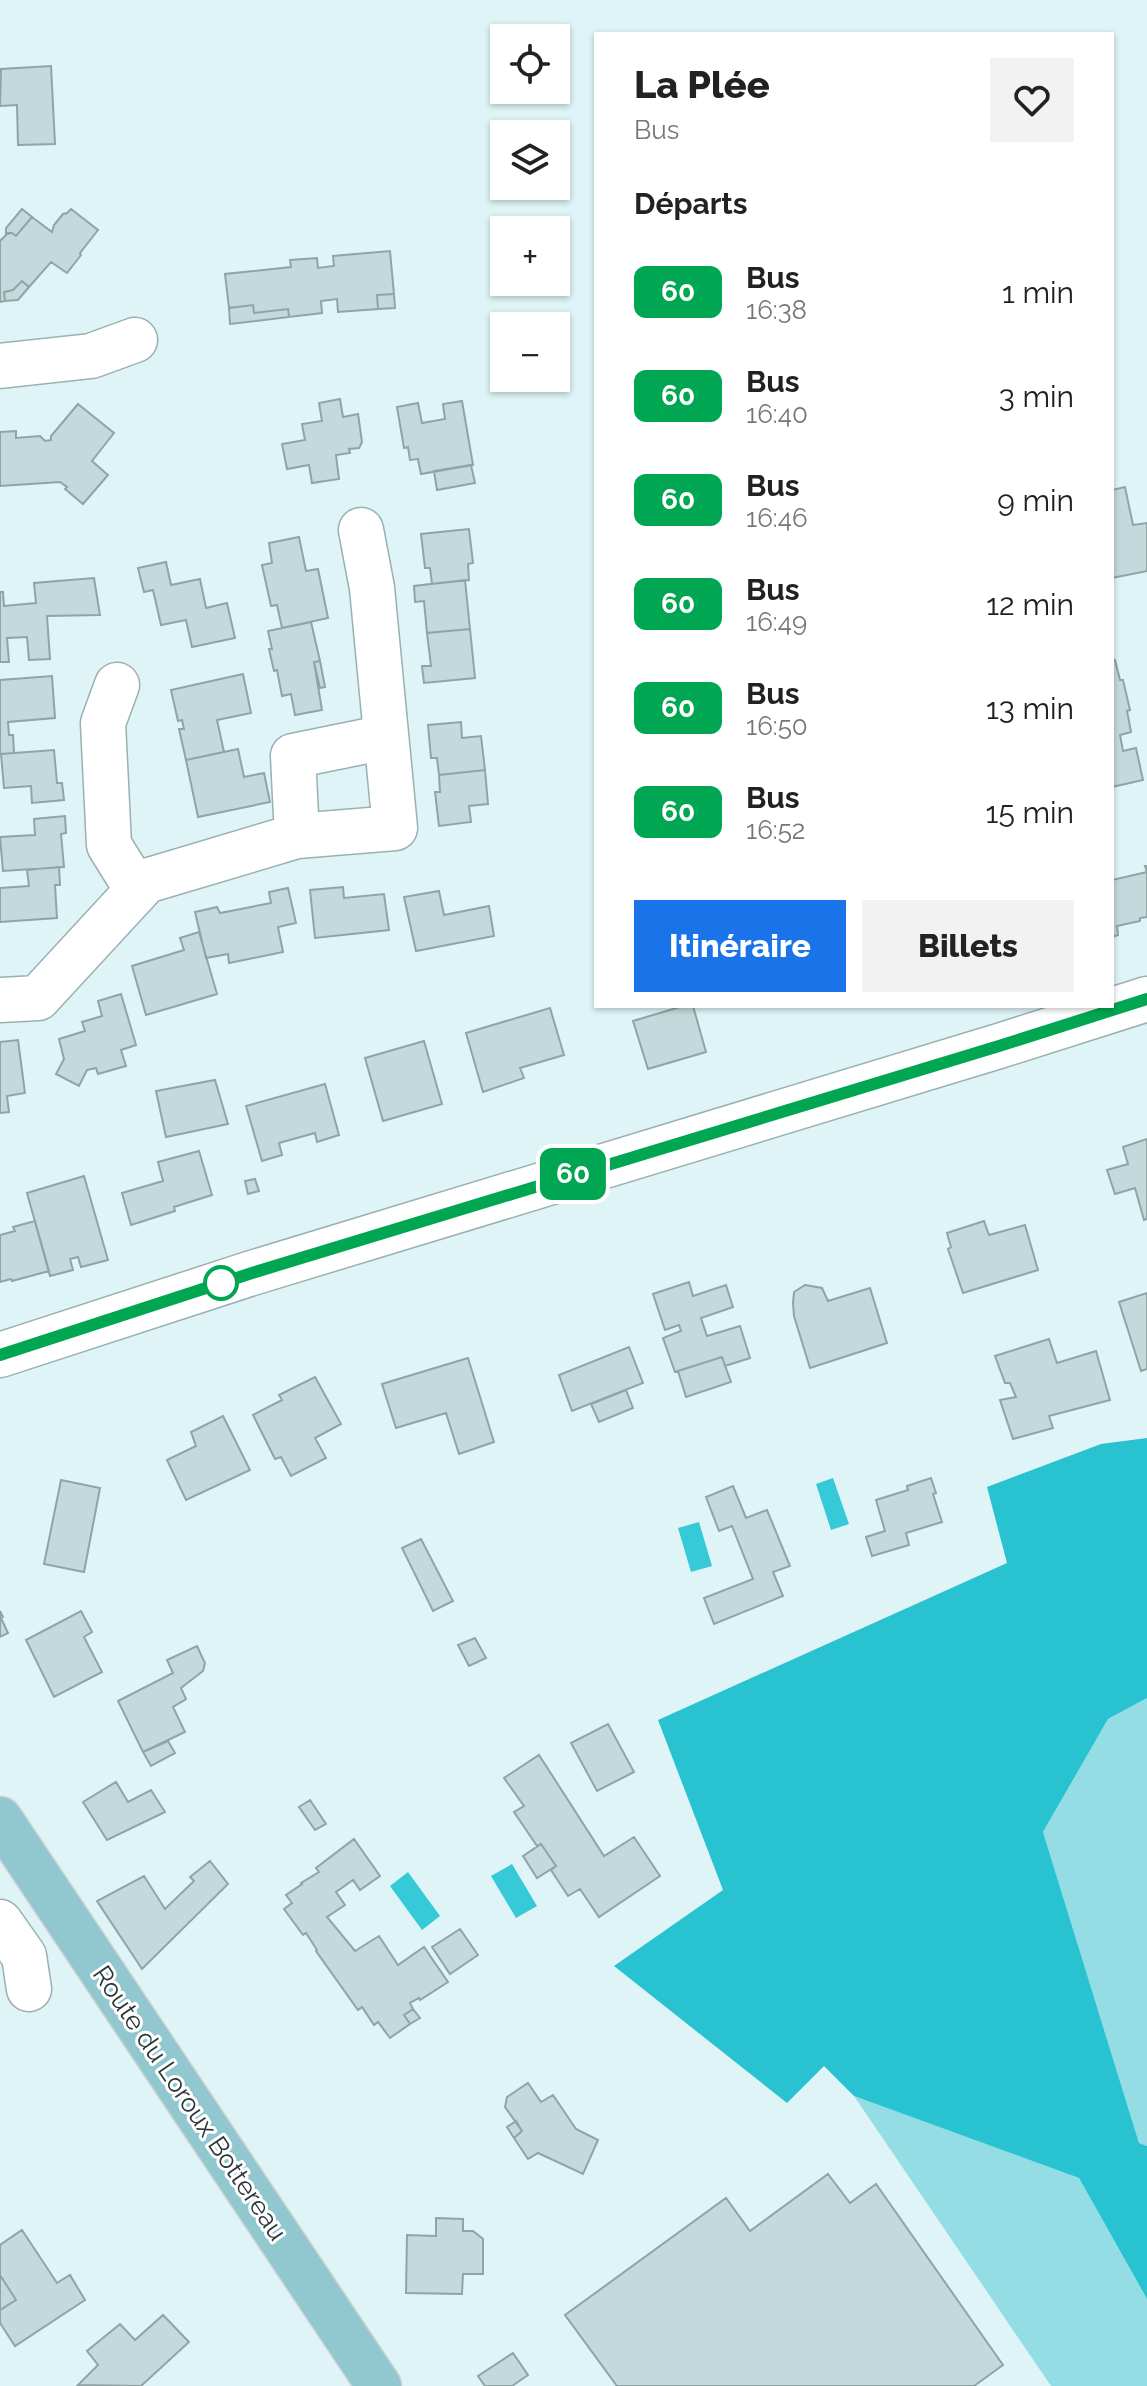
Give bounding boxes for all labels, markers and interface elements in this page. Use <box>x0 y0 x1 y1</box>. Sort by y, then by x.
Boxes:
map controls <box>490 24 570 392</box>
button: locate <box>490 24 570 104</box>
button: heart <box>990 58 1074 142</box>
text: La Plée <box>634 62 770 107</box>
text: Bus <box>634 115 679 145</box>
button: layers <box>490 120 570 200</box>
text: Départs <box>634 186 748 221</box>
button: + <box>490 216 570 296</box>
text: Bus <box>746 260 800 295</box>
text: 60 <box>661 275 695 308</box>
text: 1 min <box>1002 275 1074 310</box>
text: 16:38 <box>746 295 807 325</box>
button: − <box>490 312 570 392</box>
text: Bus <box>746 364 800 399</box>
text: 60 <box>661 379 695 412</box>
text: 3 min <box>999 379 1074 414</box>
text: 16:40 <box>746 399 808 429</box>
text: Bus <box>746 468 800 503</box>
text: 60 <box>661 483 695 516</box>
text: 9 min <box>997 483 1074 518</box>
text: 16:46 <box>746 503 808 533</box>
text: Bus <box>746 572 800 607</box>
text: 60 <box>661 587 695 620</box>
text: 12 min <box>986 587 1074 622</box>
text: 16:49 <box>746 607 807 637</box>
text: Bus <box>746 676 800 711</box>
text: 60 <box>661 691 695 724</box>
text: 13 min <box>986 691 1074 726</box>
text: 16:50 <box>746 711 808 741</box>
text: Bus <box>746 780 800 815</box>
text: 60 <box>661 795 695 828</box>
text: 15 min <box>986 795 1074 830</box>
text: 16:52 <box>746 815 805 845</box>
button: Itinéraire <box>634 900 846 992</box>
button: Billets <box>862 900 1074 992</box>
line badge: 60 <box>537 1148 609 1200</box>
text: 60 <box>556 1157 590 1190</box>
unlabelled marker <box>204 1266 238 1300</box>
street label: Route du Loroux Bottereau <box>87 1960 293 2246</box>

